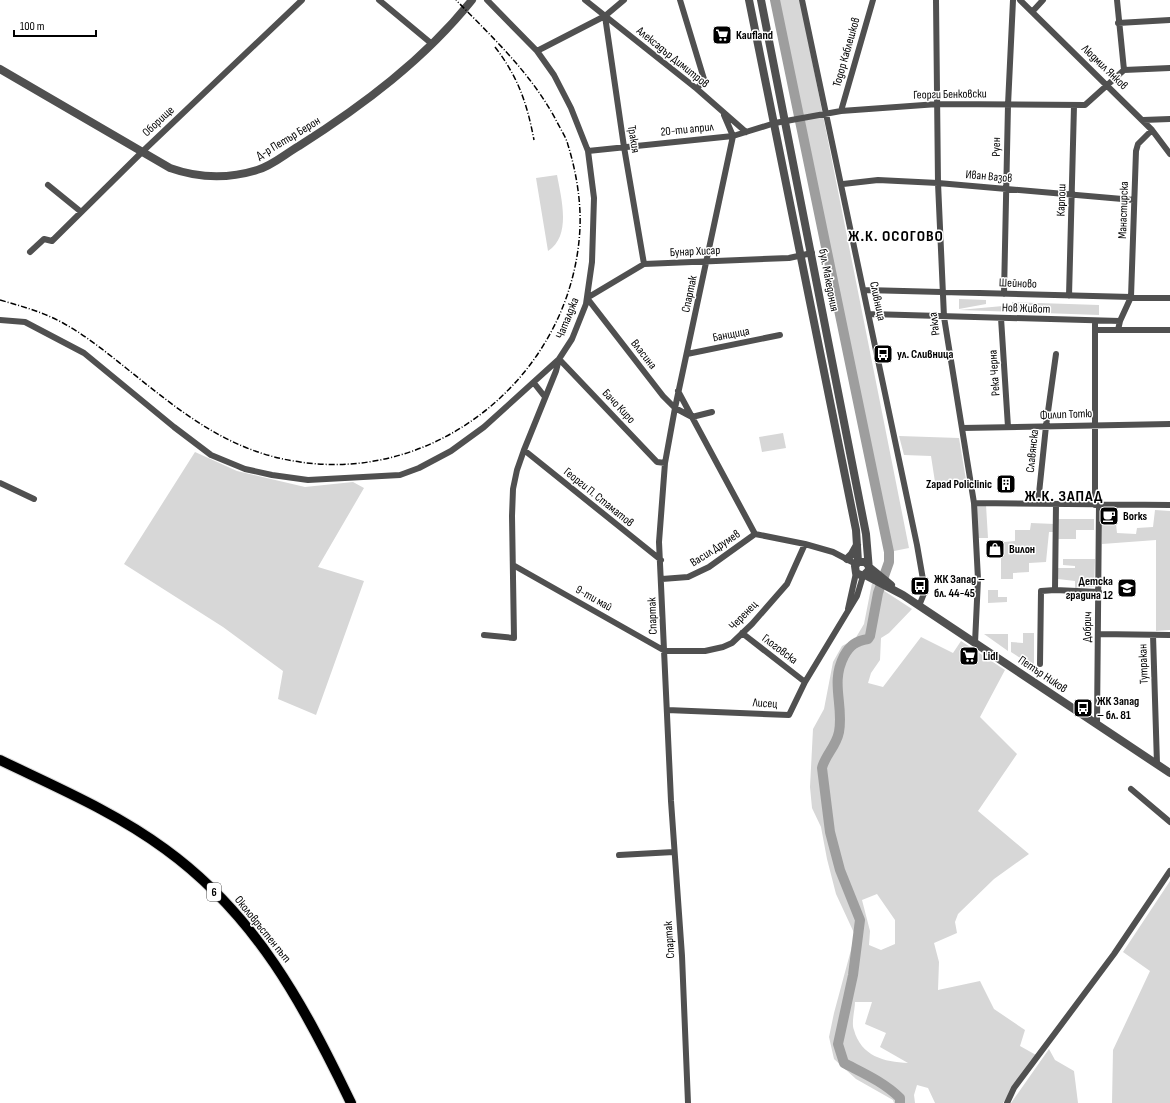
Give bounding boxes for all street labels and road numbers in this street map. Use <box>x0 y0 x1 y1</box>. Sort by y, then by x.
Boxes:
street label: Тодор Каблешков <box>829 16 864 89</box>
street label: Алексадър Димитров <box>632 23 712 91</box>
street label: Людмил Янков <box>1078 41 1131 93</box>
street label: Георги Бенковски <box>913 86 987 103</box>
street label: Оборище <box>139 103 178 140</box>
street label: Д-р Петър Берон <box>253 113 323 164</box>
street label: 20-ти април <box>660 119 715 140</box>
street label: Тракия <box>624 124 643 154</box>
street label: Руен <box>989 137 1004 157</box>
street label: Иван Вазов <box>965 167 1013 186</box>
street label: Манастирска <box>1115 181 1132 239</box>
street label: Карпош <box>1053 183 1070 217</box>
street label: Бунар Хисар <box>669 243 721 260</box>
street label: бул. Македония <box>815 247 842 313</box>
street label: Спартак <box>678 274 701 314</box>
street label: Шейново <box>999 275 1037 292</box>
street label: Сливница <box>866 280 889 322</box>
street label: Чаталджа <box>552 295 583 341</box>
street label: Нов Живот <box>1001 300 1051 317</box>
street label: Ракла <box>926 311 943 336</box>
street label: Банщица <box>711 324 751 345</box>
street label: Власина <box>627 336 660 373</box>
street label: Река Черна <box>985 349 1004 397</box>
street label: Бачо Киро <box>599 386 638 427</box>
street label: Филип Тотю <box>1040 406 1093 423</box>
street label: Славянска <box>1023 428 1042 473</box>
street label: Георги П. Стаматов <box>560 464 637 530</box>
street label: Васил Друмев <box>687 527 743 570</box>
street label: 9-ти май <box>573 582 615 615</box>
street label: Спартак <box>644 597 661 635</box>
street label: Черенец <box>726 597 761 633</box>
street label: Добрич <box>1080 611 1095 642</box>
street label: Глоговска <box>759 631 801 668</box>
street label: Тутракан <box>1135 644 1152 684</box>
street label: Петър Ников <box>1015 653 1070 696</box>
street label: Лисец <box>751 695 778 712</box>
road number: 6 <box>207 883 221 901</box>
street label: Околовръстен път <box>231 893 294 966</box>
street label: Спартак <box>661 920 678 959</box>

